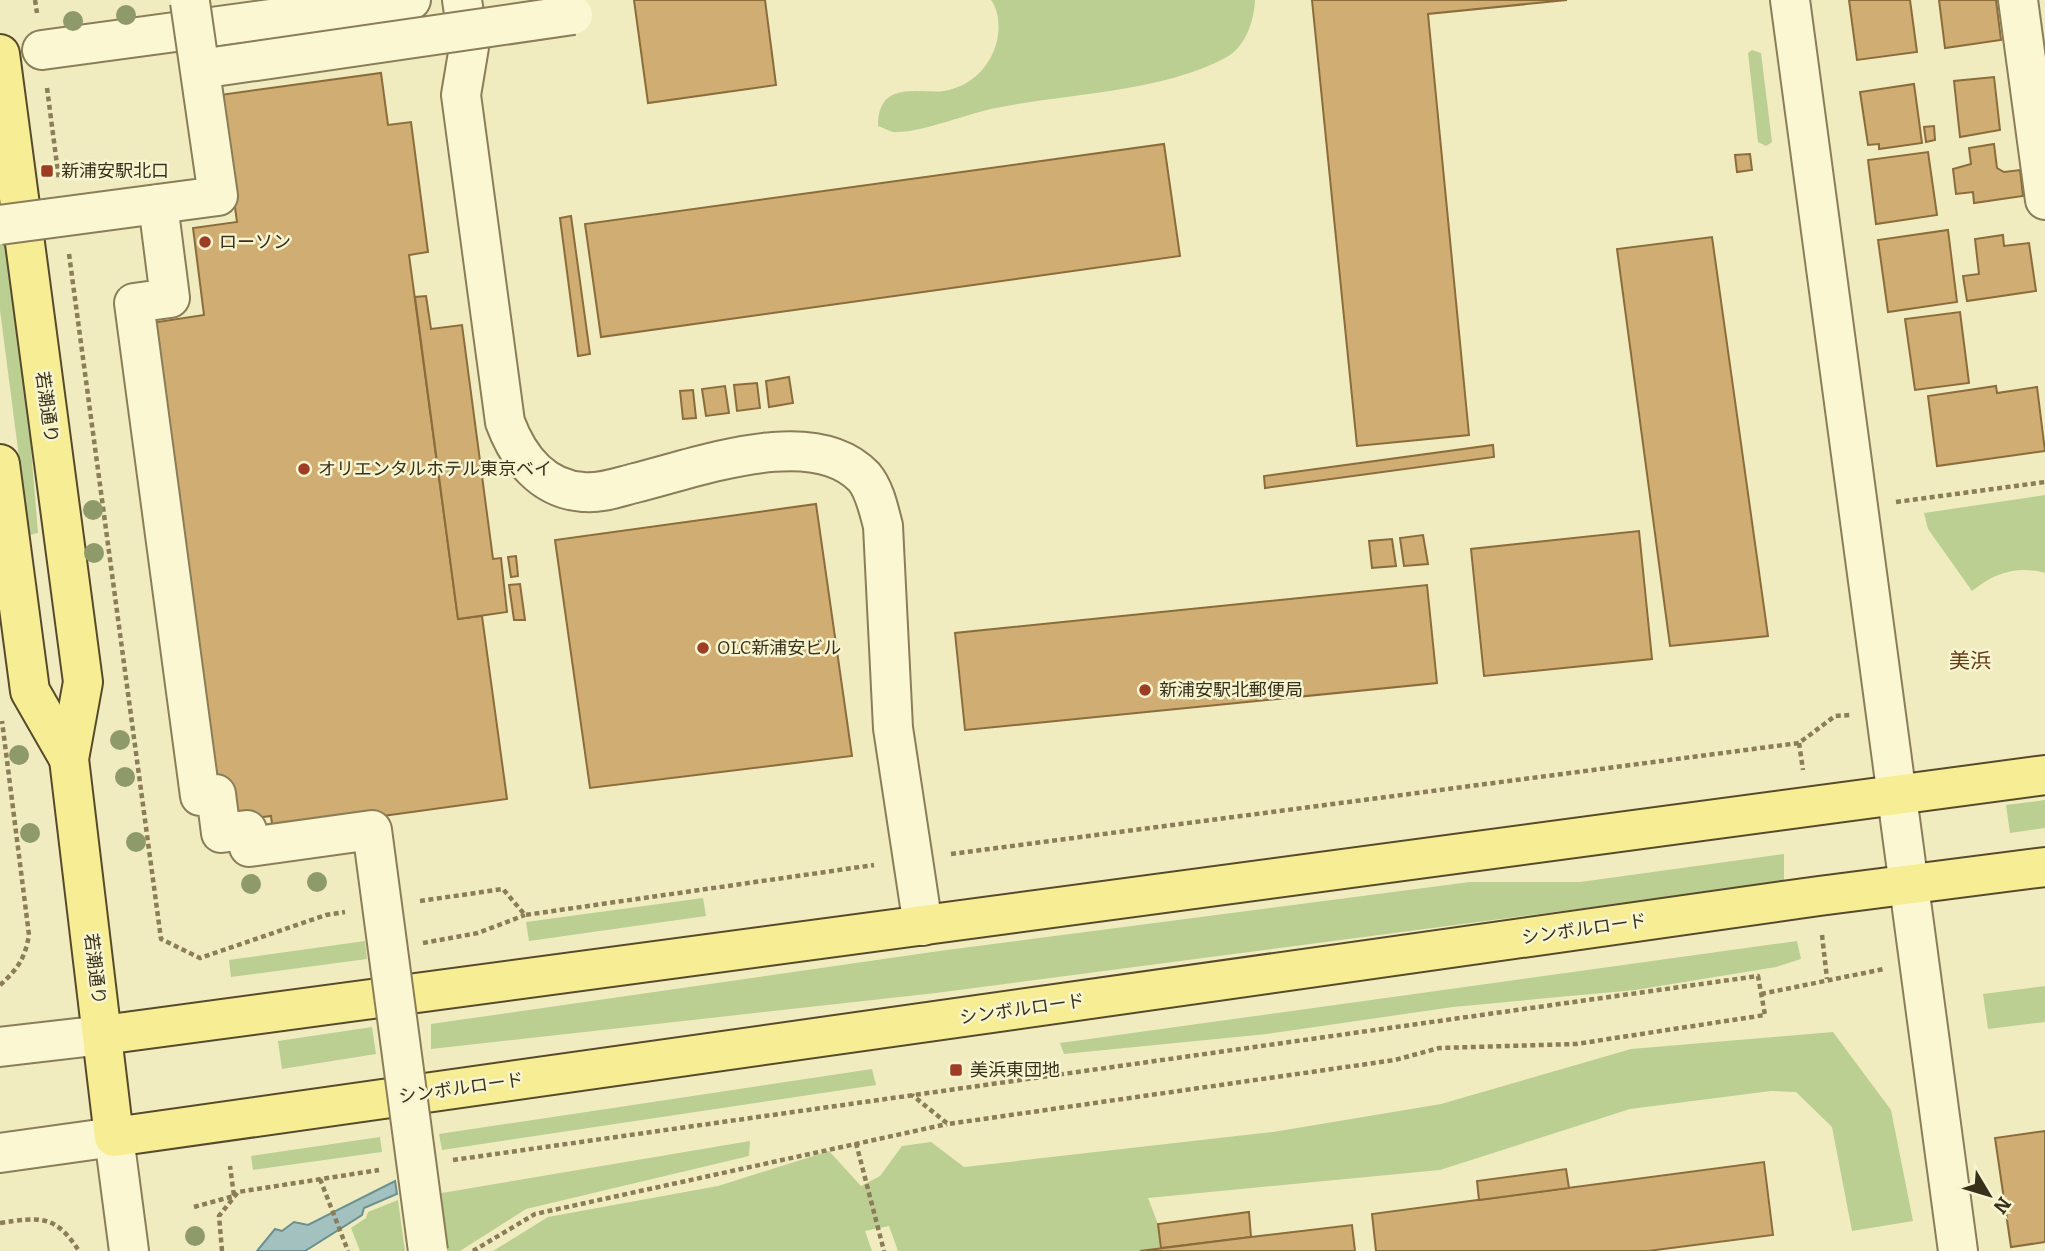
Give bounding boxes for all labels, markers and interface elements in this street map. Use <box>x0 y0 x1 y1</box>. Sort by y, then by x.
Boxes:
place label: 新浦安駅北口 <box>61 160 169 182</box>
marker: 新浦安駅北口 <box>39 163 55 179</box>
place label: ローソン <box>219 231 291 253</box>
marker: ローソン <box>197 234 213 250</box>
street label: 若潮通り <box>31 370 63 444</box>
place label: オリエンタルホテル東京ベイ <box>318 458 552 480</box>
marker: オリエンタルホテル東京ベイ <box>296 461 312 477</box>
place label: OLC新浦安ビル <box>717 637 841 659</box>
marker: OLC新浦安ビル <box>695 640 711 656</box>
district label: 美浜 <box>1949 648 1991 674</box>
place label: 新浦安駅北郵便局 <box>1159 679 1303 701</box>
marker: 新浦安駅北郵便局 <box>1137 682 1153 698</box>
street label: シンボルロード <box>1520 909 1648 949</box>
street label: 若潮通り <box>80 932 110 1006</box>
street label: シンボルロード <box>958 989 1086 1029</box>
place label: 美浜東団地 <box>970 1059 1060 1081</box>
marker: 美浜東団地 <box>948 1062 964 1078</box>
street label: シンボルロード <box>397 1068 525 1108</box>
north arrow <box>1954 1160 2024 1230</box>
text: N <box>1988 1192 2016 1218</box>

